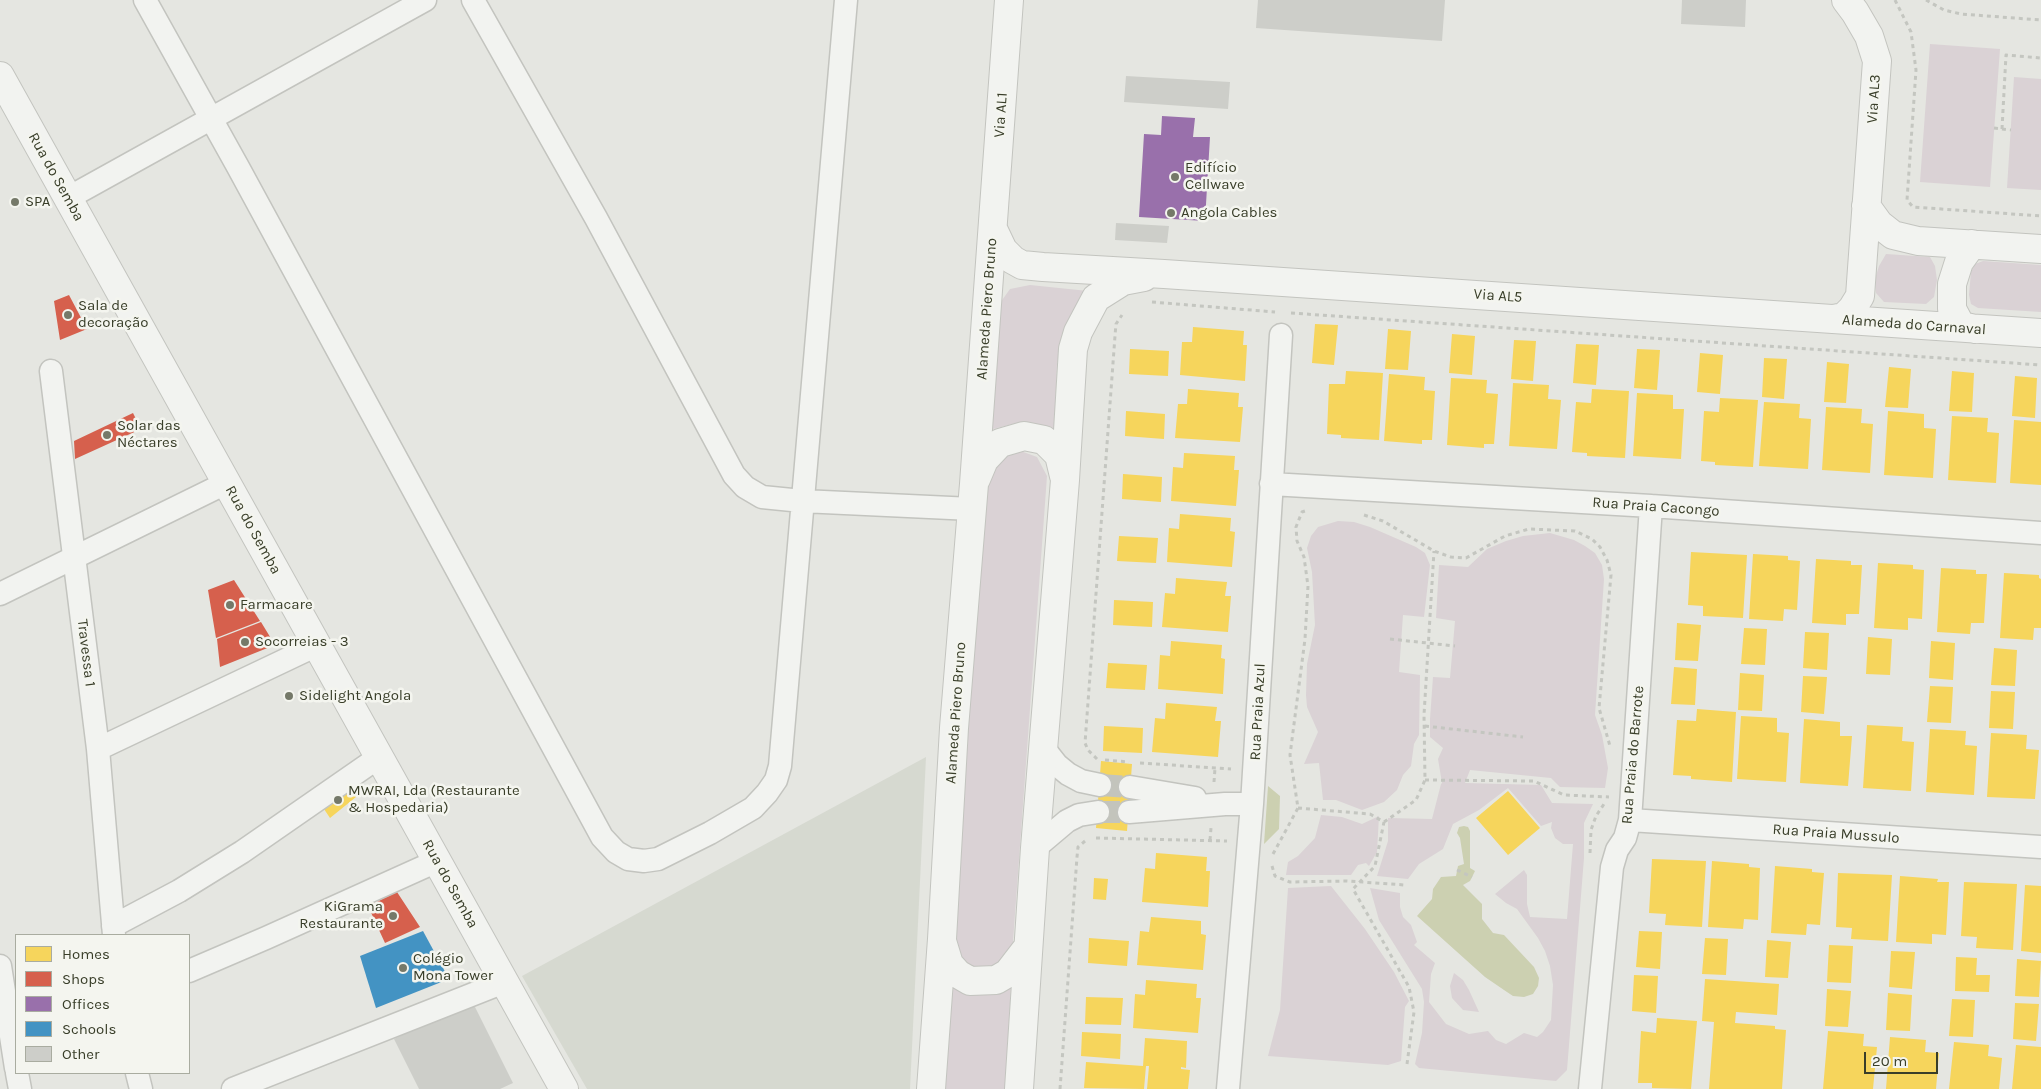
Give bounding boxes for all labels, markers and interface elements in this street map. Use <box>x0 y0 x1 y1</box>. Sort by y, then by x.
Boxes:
street label: Via AL3 <box>1863 74 1885 124</box>
street label: Via AL1 <box>990 92 1012 138</box>
street label: Rua do Semba <box>24 129 88 225</box>
place label: Edifício Cellwave <box>1185 159 1245 194</box>
marker: Edifício Cellwave <box>1169 171 1181 183</box>
place label: SPA <box>25 193 50 211</box>
marker: SPA <box>9 196 21 208</box>
place label: Angola Cables <box>1181 204 1277 222</box>
marker: Angola Cables <box>1165 207 1177 219</box>
street label: Alameda Piero Bruno <box>973 237 1001 381</box>
street label: Via AL5 <box>1473 285 1523 307</box>
place label: Sala de decoração <box>78 297 148 332</box>
marker: Sala de decoração <box>62 309 74 321</box>
street label: Alameda do Carnaval <box>1841 311 1987 339</box>
place label: Solar das Néctares <box>117 417 181 452</box>
marker: Solar das Néctares <box>101 429 113 441</box>
street label: Rua do Semba <box>221 482 285 578</box>
street label: Rua Praia Cacongo <box>1592 494 1720 520</box>
place label: Farmacare <box>240 596 313 614</box>
marker: Farmacare <box>224 599 236 611</box>
street label: Travessa 1 <box>73 618 99 688</box>
place label: Socorreias - 3 <box>255 633 349 651</box>
marker: Socorreias - 3 <box>239 636 251 648</box>
street label: Alameda Piero Bruno <box>942 641 970 785</box>
street label: Rua Praia Azul <box>1246 663 1270 761</box>
street label: Rua Praia do Barrote <box>1618 685 1648 825</box>
place label: Sidelight Angola <box>299 687 411 705</box>
marker: Sidelight Angola <box>283 690 295 702</box>
place label: MWRAI, Lda (Restaurante & Hospedaria) <box>348 782 520 817</box>
marker: MWRAI, Lda (Restaurante & Hospedaria) <box>332 794 344 806</box>
street label: Rua Praia Mussulo <box>1772 821 1900 847</box>
street label: Rua do Semba <box>418 836 482 932</box>
place label: KiGrama Restaurante <box>299 898 383 933</box>
marker: KiGrama Restaurante <box>387 910 399 922</box>
legend <box>15 934 190 1074</box>
text: Homes <box>62 945 110 963</box>
place label: Colégio Mona Tower <box>413 950 493 985</box>
marker: Colégio Mona Tower <box>397 962 409 974</box>
text: Shops <box>62 970 105 988</box>
text: Offices <box>62 995 110 1013</box>
text: Schools <box>62 1020 116 1038</box>
scale bar <box>1866 1042 1940 1074</box>
text: Other <box>62 1045 100 1063</box>
text: 20 m <box>1872 1052 1907 1070</box>

